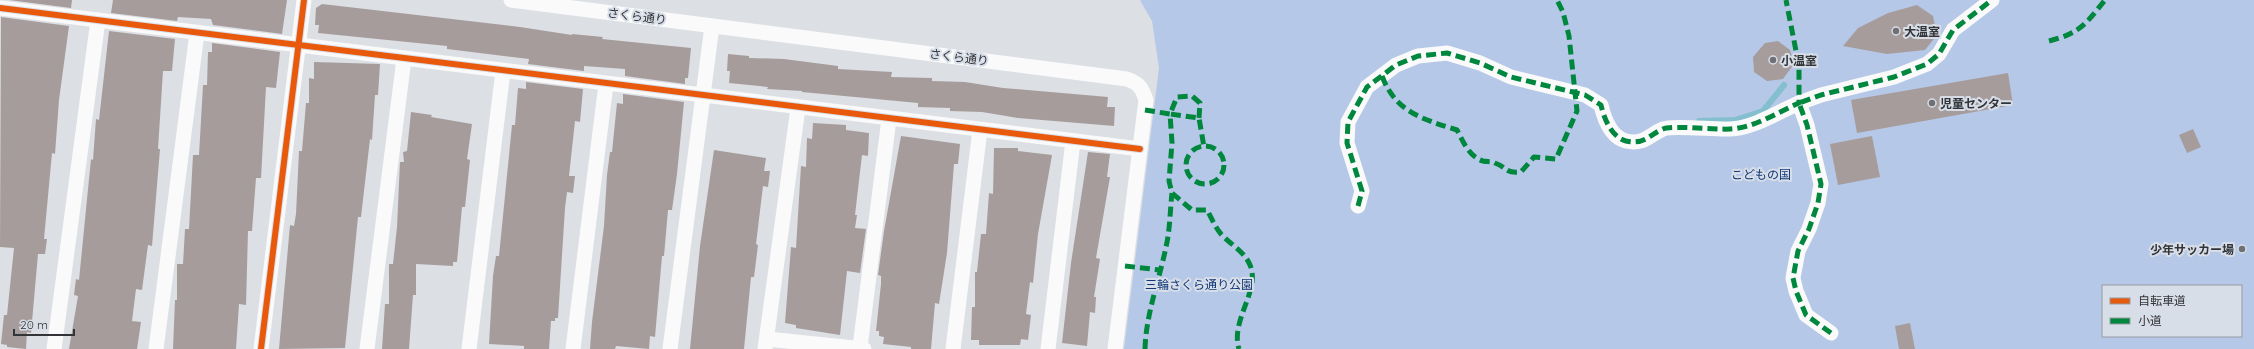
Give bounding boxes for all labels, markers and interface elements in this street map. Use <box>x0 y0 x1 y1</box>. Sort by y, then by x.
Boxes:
street label: さくら通り <box>606 5 668 27</box>
place label: 大温室 <box>1904 24 1940 39</box>
marker: 大温室 <box>1891 26 1901 36</box>
street label: さくら通り <box>928 46 990 68</box>
place label: 小温室 <box>1781 53 1817 68</box>
marker: 小温室 <box>1768 55 1778 65</box>
place label: 児童センター <box>1940 96 2012 111</box>
marker: 児童センター <box>1927 98 1937 108</box>
park label: こどもの国 <box>1731 167 1791 182</box>
place label: 少年サッカー場 <box>2150 242 2234 257</box>
marker: 少年サッカー場 <box>2237 244 2247 254</box>
park label: 三輪さくら通り公園 <box>1145 277 1253 292</box>
legend <box>2102 285 2242 337</box>
text: 自転車道 <box>2138 293 2186 308</box>
scale bar <box>14 311 74 337</box>
text: 小道 <box>2138 313 2162 328</box>
text: 20 m <box>20 317 48 332</box>

